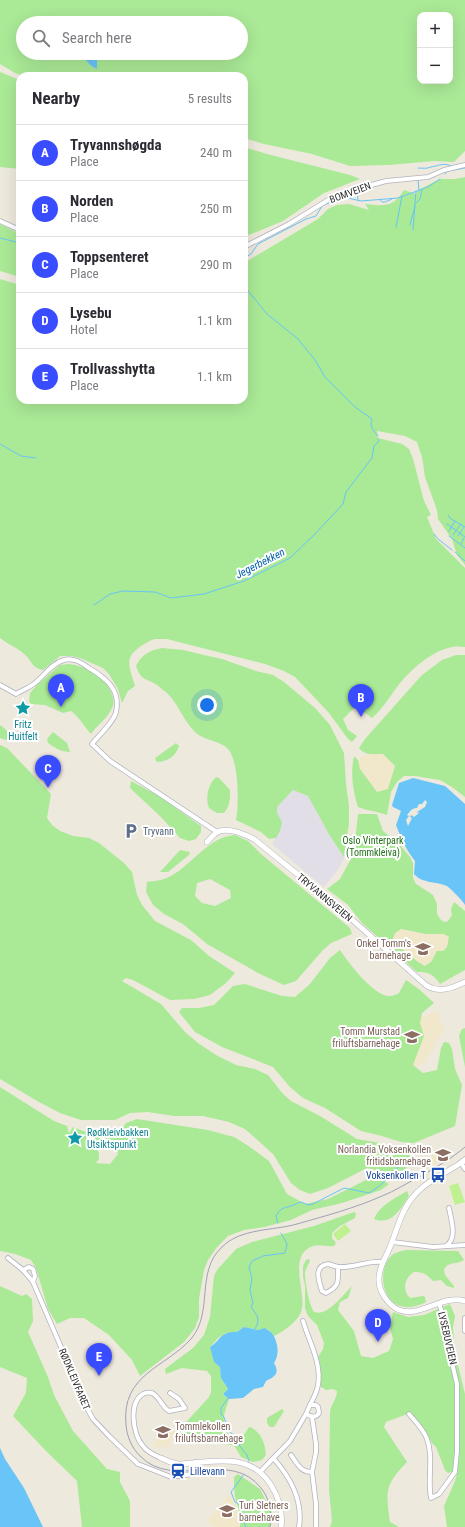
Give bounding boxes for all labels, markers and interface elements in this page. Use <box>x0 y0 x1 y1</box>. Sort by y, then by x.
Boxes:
map controls <box>417 12 453 84</box>
button: + <box>417 12 453 48</box>
search box <box>16 16 248 60</box>
icon: search <box>30 27 52 49</box>
text: Search here <box>62 29 132 47</box>
button: − <box>417 48 453 84</box>
text: Nearby <box>32 88 80 108</box>
text: 5 results <box>188 91 232 106</box>
text: Tryvannshøgda <box>70 136 162 154</box>
text: A <box>41 145 49 160</box>
text: 240 m <box>200 145 232 160</box>
text: Place <box>70 154 99 169</box>
street label: BOMVEIEN <box>328 180 372 205</box>
text: Norden <box>70 192 113 210</box>
text: B <box>41 201 49 216</box>
text: 250 m <box>200 201 232 216</box>
text: Place <box>70 210 99 225</box>
text: Toppsenteret <box>70 248 149 266</box>
text: C <box>41 257 49 272</box>
text: 290 m <box>200 257 232 272</box>
text: Place <box>70 266 99 281</box>
text: Lysebu <box>70 304 112 322</box>
text: D <box>41 313 49 328</box>
text: 1.1 km <box>197 313 232 328</box>
text: Hotel <box>70 322 98 337</box>
text: Trollvasshytta <box>70 360 155 378</box>
text: E <box>42 369 48 384</box>
text: 1.1 km <box>197 369 232 384</box>
text: Place <box>70 378 99 393</box>
water label: Jegerbekken <box>233 545 287 581</box>
pin: A <box>48 674 74 707</box>
pin: B <box>348 684 374 717</box>
your location <box>197 695 217 715</box>
place icon: Fritz Huitfelt <box>14 699 32 717</box>
place label: Fritz Huitfelt <box>8 719 38 742</box>
pin: C <box>35 755 61 788</box>
parking icon: Tryvann <box>122 822 140 840</box>
place label: Tryvann <box>143 826 174 837</box>
park label: Oslo Vinterpark (Tommkleiva) <box>343 835 404 859</box>
street label: TRYVANNSVEIEN <box>295 871 354 924</box>
place label: Onkel Tomm's barnehage <box>356 938 411 961</box>
school or university icon: Onkel Tomm's barnehage <box>414 940 432 958</box>
place label: Tomm Murstad friluftsbarnehage <box>332 1026 400 1049</box>
school or university icon: Tomm Murstad friluftsbarnehage <box>403 1028 421 1046</box>
place label: Rødkleivbakken Utsiktspunkt <box>87 1127 149 1150</box>
place icon: Rødkleivbakken Utsiktspunkt <box>66 1129 84 1147</box>
place label: Norlandia Voksenkollen fritidsbarnehage <box>338 1144 431 1167</box>
school or university icon: Norlandia Voksenkollen fritidsbarnehage <box>434 1146 452 1164</box>
bus stop icon: Voksenkollen T <box>429 1166 447 1184</box>
place label: Voksenkollen T <box>366 1170 426 1181</box>
pin: D <box>365 1309 391 1342</box>
street label: LYSEBUVEIEN <box>436 1310 459 1366</box>
pin: E <box>86 1343 112 1376</box>
street label: RØDKLEIVFARET <box>57 1347 92 1412</box>
place label: Tommlekollen friluftsbarnehage <box>175 1421 243 1444</box>
school or university icon: Tommlekollen friluftsbarnehage <box>154 1423 172 1441</box>
station icon: Lillevann <box>169 1462 187 1480</box>
place label: Lillevann <box>190 1466 225 1477</box>
place label: Turi Sletners barnehave <box>239 1500 289 1523</box>
school or university icon: Turi Sletners barnehave <box>218 1502 236 1520</box>

